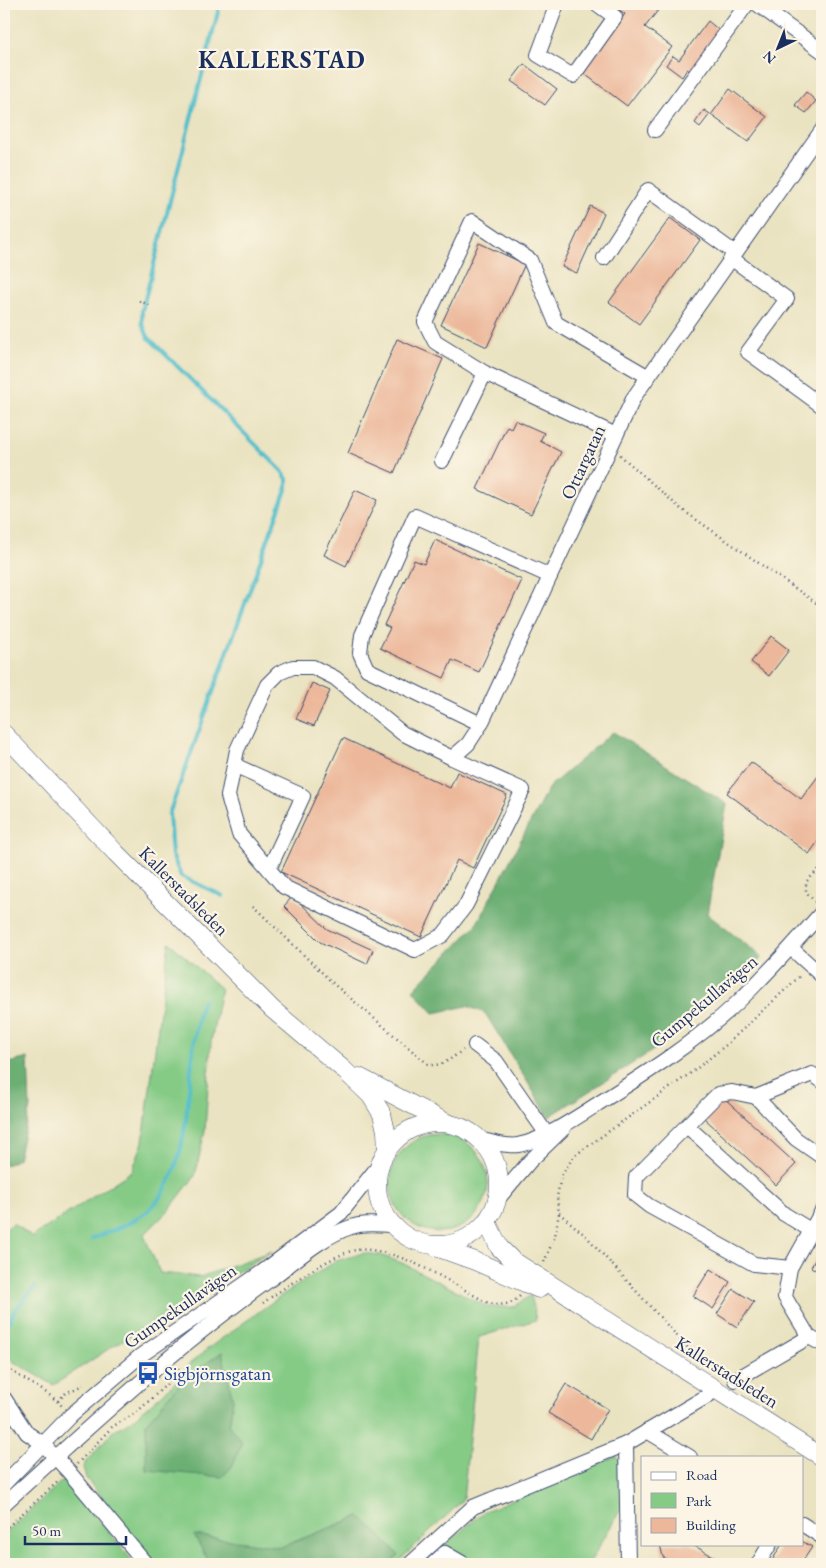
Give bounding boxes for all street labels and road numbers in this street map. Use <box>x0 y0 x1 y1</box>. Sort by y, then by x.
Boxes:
street label: Ottargatan <box>555 421 611 503</box>
street label: Kallerstadsleden <box>134 841 234 941</box>
street label: Gumpekullavägen <box>645 949 763 1053</box>
street label: Gumpekullavägen <box>119 1258 241 1354</box>
street label: Kallerstadsleden <box>670 1330 784 1414</box>

